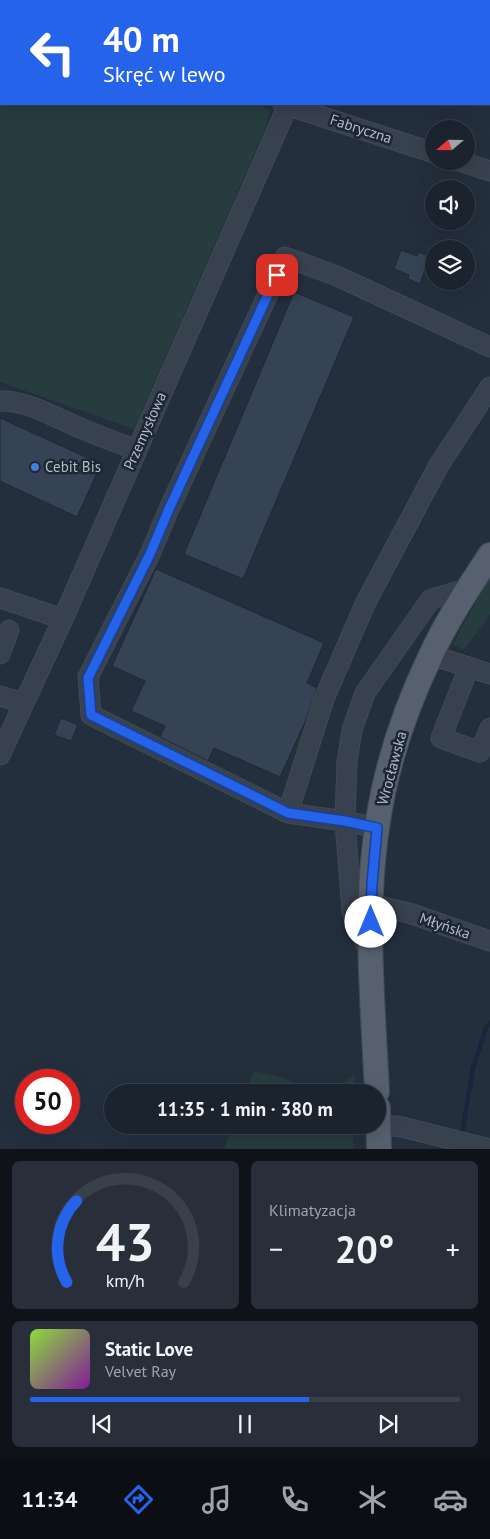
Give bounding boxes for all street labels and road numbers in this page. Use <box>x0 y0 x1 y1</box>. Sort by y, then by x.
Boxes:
street label: Fabryczna <box>328 110 395 147</box>
street label: Przemysłowa <box>119 389 170 473</box>
street label: Wrocławska <box>373 729 410 807</box>
street label: Młyńska <box>417 908 473 943</box>

